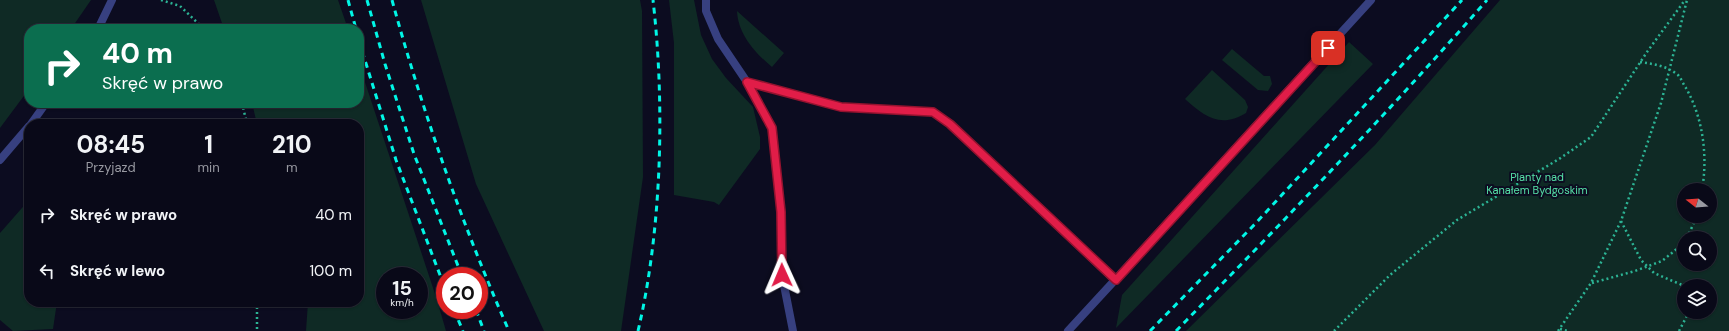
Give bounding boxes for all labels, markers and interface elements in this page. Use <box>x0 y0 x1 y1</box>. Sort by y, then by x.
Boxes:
pin <box>1311 31 1345 65</box>
text: 40 m <box>102 35 173 72</box>
icon: arrive <box>1317 37 1339 59</box>
icon: right <box>36 40 88 92</box>
text: Skręć w prawo <box>102 71 223 95</box>
text: 08:45 <box>76 129 145 160</box>
text: 1 <box>204 129 213 160</box>
text: 210 <box>272 129 312 160</box>
text: Przyjazd <box>86 159 136 176</box>
text: min <box>198 159 220 176</box>
text: m <box>286 159 298 176</box>
park label: Planty nad Kanałem Bydgoskim <box>1486 170 1588 197</box>
north arrow <box>1677 183 1717 223</box>
map controls <box>1677 183 1717 319</box>
icon: right <box>36 204 58 226</box>
text: Skręć w prawo <box>70 205 177 225</box>
text: 40 m <box>315 205 352 225</box>
button: search <box>1677 231 1717 271</box>
position arrow <box>761 254 803 296</box>
icon: left <box>36 260 58 282</box>
text: Skręć w lewo <box>70 261 165 281</box>
text: 100 m <box>309 261 352 281</box>
speed limit sign: 20 <box>436 267 488 319</box>
text: 15 <box>392 275 412 301</box>
button: layers <box>1677 279 1717 319</box>
text: km/h <box>390 296 414 309</box>

